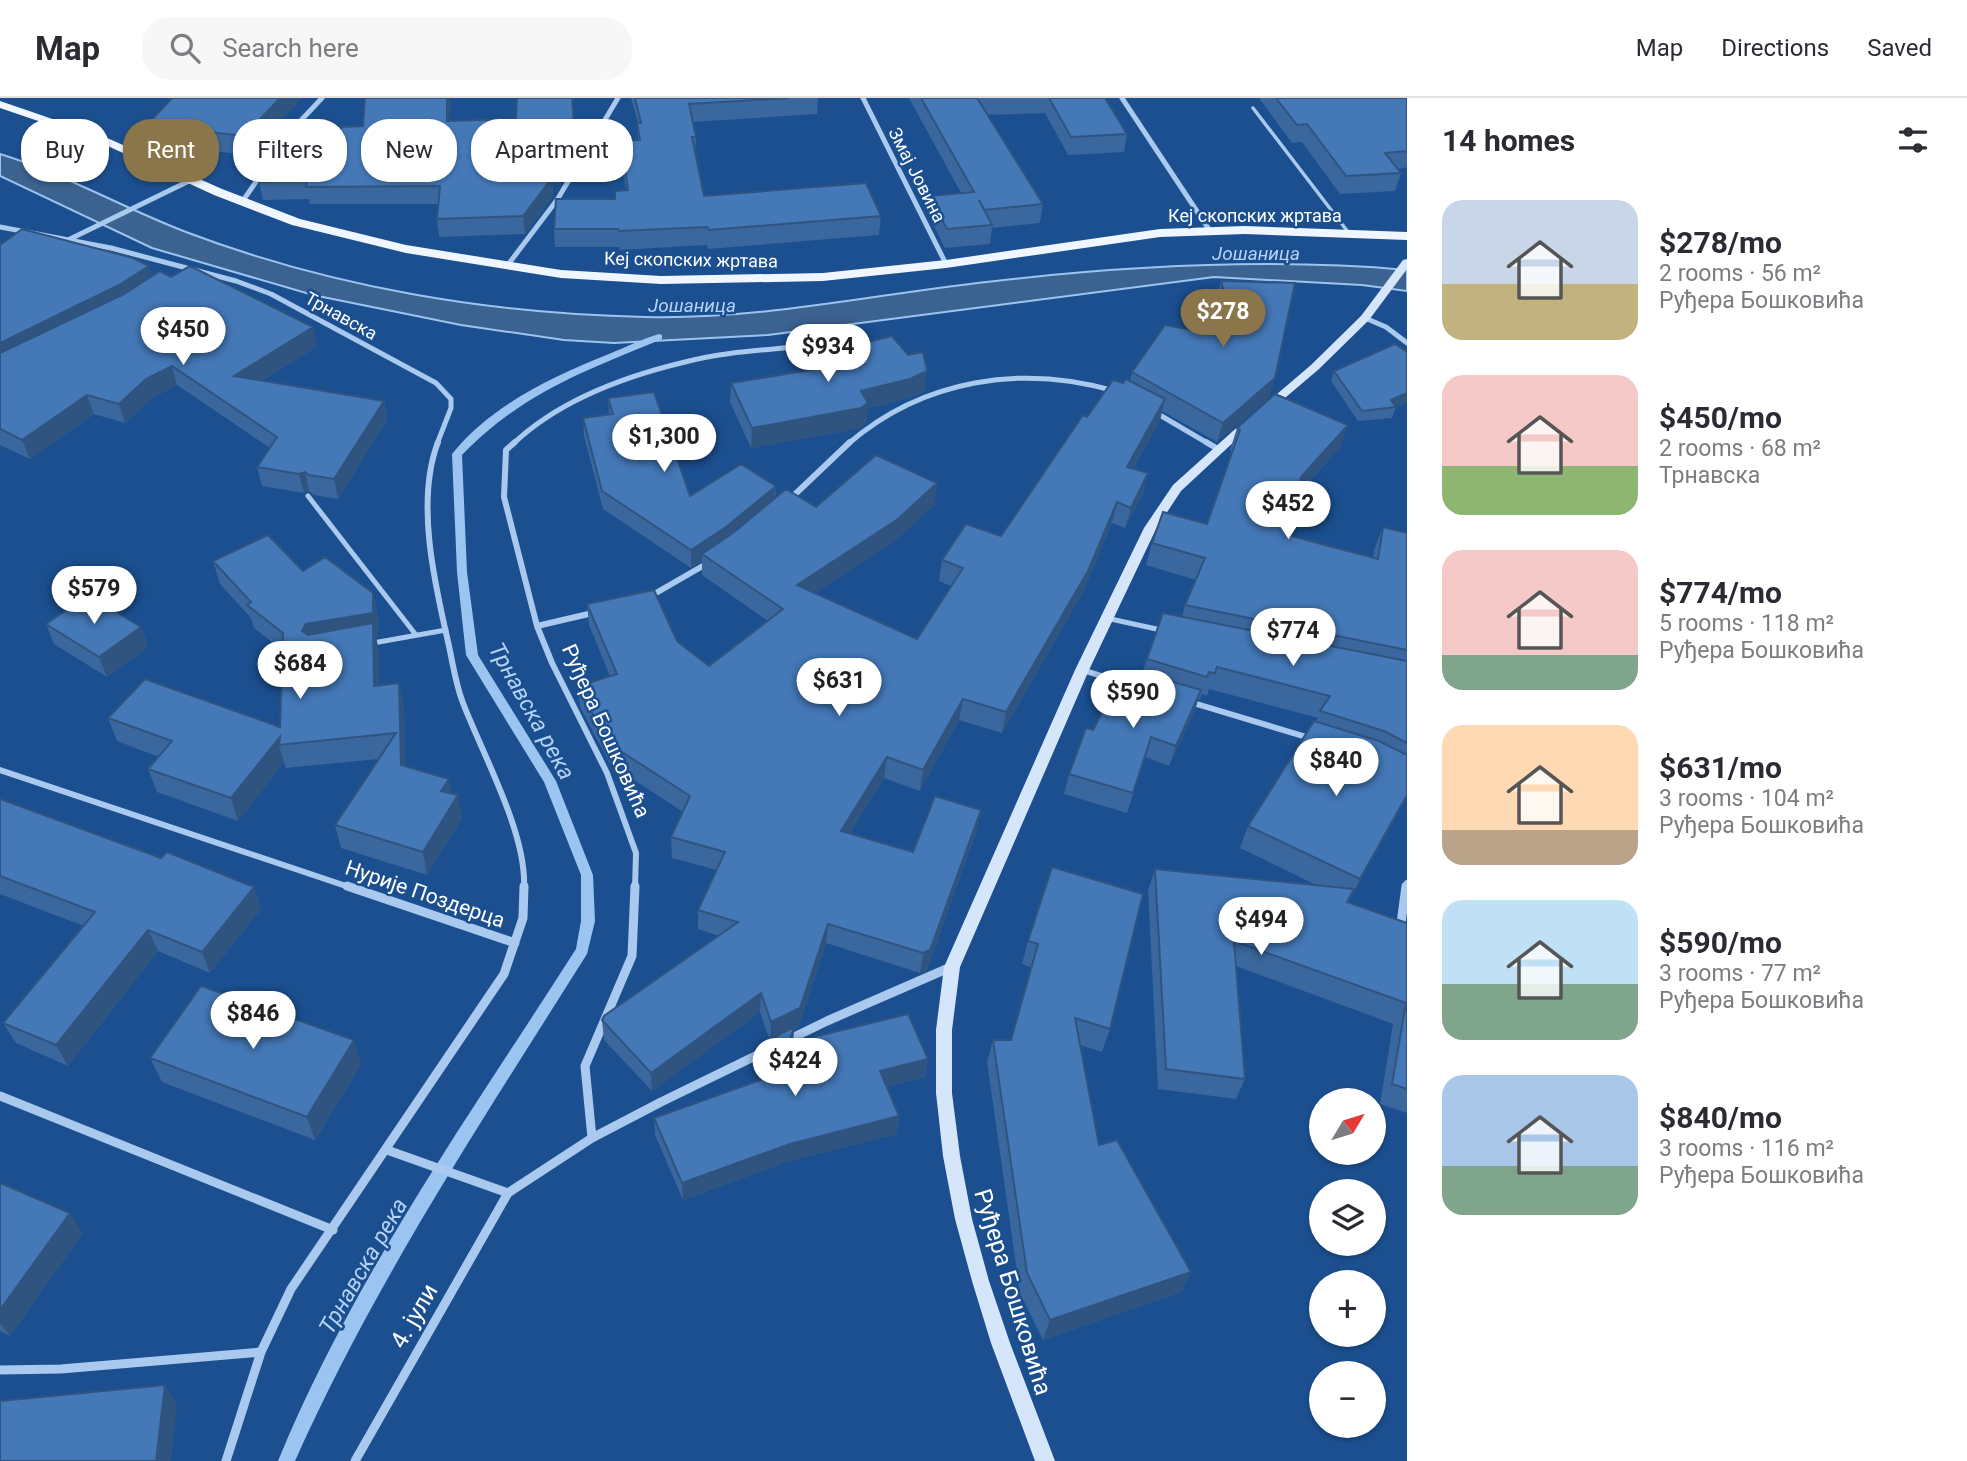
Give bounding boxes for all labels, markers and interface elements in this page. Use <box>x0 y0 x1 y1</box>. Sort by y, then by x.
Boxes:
search box <box>142 17 632 80</box>
text: Map <box>35 29 100 68</box>
icon: search <box>166 29 204 67</box>
text: Search here <box>222 33 359 63</box>
text: Map <box>1636 34 1683 62</box>
text: Directions <box>1721 34 1829 62</box>
text: Saved <box>1867 34 1932 62</box>
chip: Buy <box>21 119 109 182</box>
chip: Rent <box>123 119 219 182</box>
chip: Filters <box>233 119 347 182</box>
chip: New <box>361 119 457 182</box>
chip: Apartment <box>471 119 633 182</box>
icon: filters <box>1894 121 1932 159</box>
text: 14 homes <box>1442 123 1575 158</box>
street label: Змај Јовина <box>885 124 950 226</box>
street label: Кеј скопских жртава <box>1168 205 1342 226</box>
text: $278/mo <box>1659 225 1782 260</box>
icon: home <box>1498 228 1582 312</box>
water label: Јошаница <box>1212 242 1300 265</box>
street label: Кеј скопских жртава <box>604 247 778 272</box>
text: 2 rooms · 56 m² <box>1659 260 1821 287</box>
street label: Трнавска <box>301 287 381 344</box>
text: Руђера Бошковића <box>1659 287 1864 314</box>
pin: $278 <box>1182 289 1264 349</box>
water label: Јошаница <box>648 294 736 317</box>
text: $278 <box>1197 298 1249 325</box>
pin: $450 <box>142 308 224 367</box>
text: $450 <box>157 316 209 343</box>
pin: $934 <box>787 324 869 384</box>
text: $934 <box>802 333 854 360</box>
text: $450/mo <box>1659 400 1782 435</box>
icon: home <box>1498 403 1582 487</box>
pin: $1,300 <box>607 414 721 474</box>
text: $1,300 <box>628 423 700 450</box>
text: 2 rooms · 68 m² <box>1659 435 1821 462</box>
text: Трнавска <box>1659 462 1760 489</box>
pin: $452 <box>1247 482 1329 541</box>
text: $452 <box>1262 490 1314 517</box>
pin: $579 <box>53 566 135 626</box>
text: $579 <box>68 575 120 602</box>
text: $774/mo <box>1659 575 1782 610</box>
icon: home <box>1498 578 1582 662</box>
pin: $774 <box>1252 608 1334 668</box>
text: 5 rooms · 118 m² <box>1659 610 1834 637</box>
text: $774 <box>1267 617 1319 644</box>
text: Руђера Бошковића <box>1659 637 1864 664</box>
water label: Трнавска река <box>483 638 580 784</box>
street label: Руђера Бошковића <box>557 641 655 821</box>
pin: $684 <box>259 642 341 701</box>
text: $684 <box>274 650 326 677</box>
pin: $631 <box>798 658 880 718</box>
text: $631 <box>813 667 865 694</box>
pin: $590 <box>1092 670 1174 730</box>
text: $590 <box>1107 679 1159 706</box>
pin: $840 <box>1295 738 1377 798</box>
text: $840 <box>1310 747 1362 774</box>
text: $631/mo <box>1659 750 1782 785</box>
icon: home <box>1498 753 1582 837</box>
text: 3 rooms · 104 m² <box>1659 785 1834 812</box>
text: Руђера Бошковића <box>1659 812 1864 839</box>
street label: Нурије Поздерца <box>342 855 508 933</box>
pin: $494 <box>1220 898 1302 957</box>
text: $494 <box>1235 906 1287 933</box>
text: $590/mo <box>1659 925 1782 960</box>
icon: home <box>1498 928 1582 1012</box>
text: 3 rooms · 77 m² <box>1659 960 1821 987</box>
text: Руђера Бошковића <box>1659 987 1864 1014</box>
pin: $846 <box>212 992 294 1051</box>
text: $846 <box>227 1000 279 1027</box>
pin: $424 <box>754 1038 836 1098</box>
text: $424 <box>769 1047 821 1074</box>
north arrow <box>1309 1088 1386 1166</box>
map controls <box>1309 1088 1386 1438</box>
text: $840/mo <box>1659 1100 1782 1135</box>
icon: home <box>1498 1103 1582 1187</box>
text: 3 rooms · 116 m² <box>1659 1135 1834 1162</box>
text: Руђера Бошковића <box>1659 1162 1864 1189</box>
button: layers <box>1309 1179 1386 1256</box>
street label: Руђера Бошковића <box>968 1186 1058 1398</box>
water label: Трнавска река <box>314 1193 413 1339</box>
button: + <box>1309 1270 1386 1347</box>
street label: 4. јули <box>384 1279 444 1353</box>
button: − <box>1309 1361 1386 1438</box>

